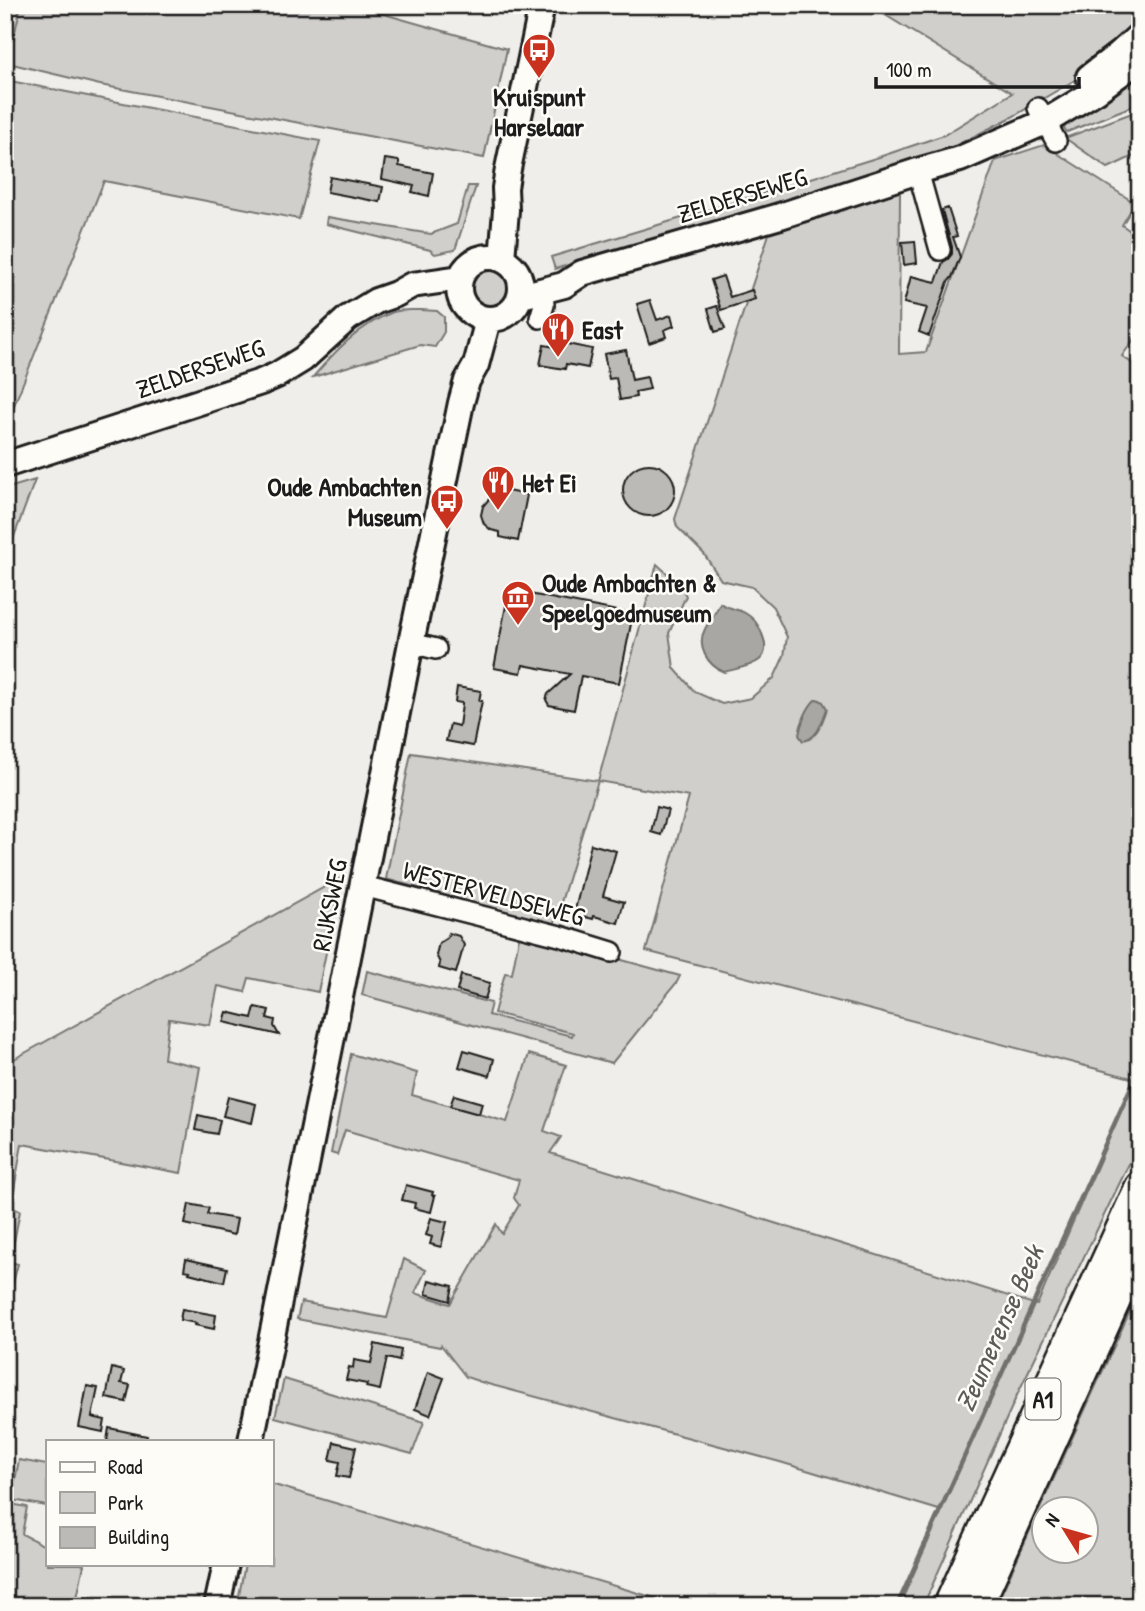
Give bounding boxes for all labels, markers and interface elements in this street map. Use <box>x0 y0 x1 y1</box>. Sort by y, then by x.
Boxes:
bus stop icon: Kruispunt Harselaar <box>520 31 558 80</box>
scale bar <box>876 46 1078 90</box>
text: 100 m <box>886 55 932 84</box>
place label: Kruispunt Harselaar <box>493 79 586 144</box>
street label: ZELDERSEWEG <box>673 159 811 231</box>
restaurant icon: East <box>539 310 577 359</box>
place label: East <box>582 312 624 347</box>
street label: ZELDERSEWEG <box>131 330 269 406</box>
restaurant icon: Het Ei <box>479 463 517 512</box>
place label: Het Ei <box>522 465 577 500</box>
place label: Oude Ambachten Museum <box>267 469 422 534</box>
bus stop icon: Oude Ambachten Museum <box>428 482 466 531</box>
place label: Oude Ambachten & Speelgoedmuseum <box>542 565 717 631</box>
museum icon: Oude Ambachten & Speelgoedmuseum <box>499 578 537 627</box>
street label: WESTERVELDSEWEG <box>399 852 589 934</box>
street label: RIJKSWEG <box>303 855 355 954</box>
water label: Zeumerense Beek <box>945 1237 1053 1417</box>
road number: A1 <box>1026 1378 1060 1420</box>
legend <box>46 1440 273 1566</box>
text: Road <box>108 1452 142 1481</box>
text: Park <box>108 1488 143 1517</box>
north arrow <box>1030 1496 1100 1566</box>
text: N <box>1038 1508 1065 1532</box>
text: Building <box>108 1522 169 1551</box>

